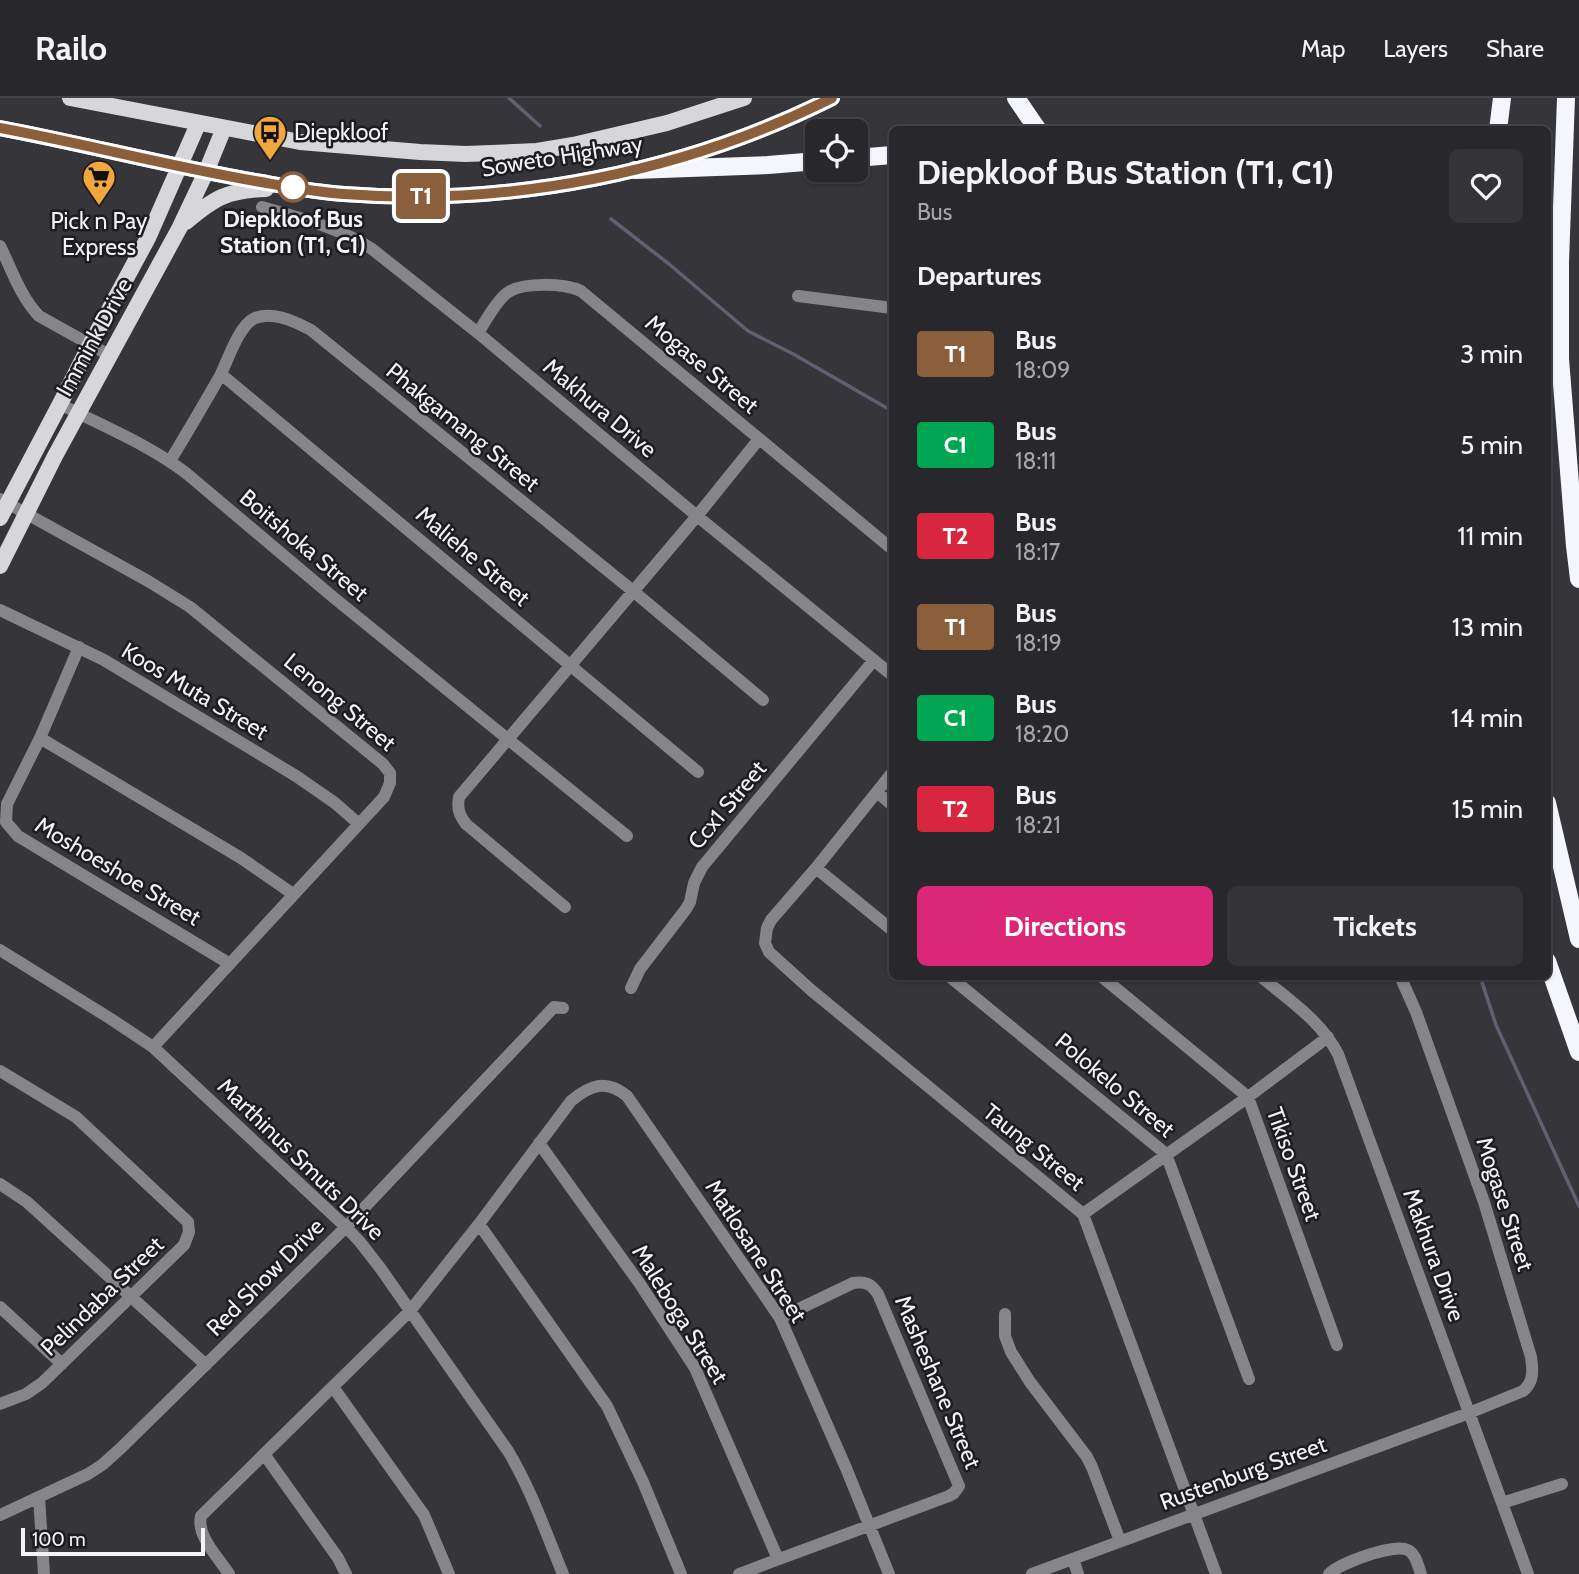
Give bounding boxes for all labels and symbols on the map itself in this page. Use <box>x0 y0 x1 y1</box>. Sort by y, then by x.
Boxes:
bus stop icon: Diepkloof <box>251 113 289 162</box>
place label: Diepkloof <box>294 118 389 146</box>
street label: Soweto Highway <box>479 129 645 183</box>
supermarket icon: Pick n Pay Express <box>80 158 118 207</box>
marker: Diepkloof Bus Station (T1, C1) <box>278 172 308 202</box>
line badge: T1 <box>390 173 452 219</box>
place label: Diepkloof Bus Station (T1, C1) <box>220 205 366 259</box>
place label: Pick n Pay Express <box>51 207 148 261</box>
street label: Immink Drive <box>50 273 138 401</box>
street label: Mogase Street <box>640 309 764 420</box>
street label: Makhura Drive <box>538 353 663 464</box>
street label: Phakgamang Street <box>381 357 545 497</box>
street label: Boitshoka Street <box>234 483 374 607</box>
street label: Maliehe Street <box>410 500 536 612</box>
street label: Koos Muta Street <box>117 636 273 746</box>
street label: Lenong Street <box>278 647 402 757</box>
street label: Ccx1 Street <box>682 755 772 855</box>
street label: Moshoeshoe Street <box>30 811 206 932</box>
street label: Polokelo Street <box>1050 1027 1181 1143</box>
street label: Marthinus Smuts Drive <box>212 1072 390 1246</box>
street label: Taung Street <box>978 1098 1091 1197</box>
street label: Tikiso Street <box>1261 1103 1328 1225</box>
street label: Mogase Street <box>1470 1134 1540 1275</box>
street label: Matlosane Street <box>699 1174 813 1328</box>
street label: Makhura Drive <box>1397 1185 1471 1325</box>
street label: Red Show Drive <box>200 1212 330 1342</box>
street label: Pelindaba Street <box>35 1230 169 1362</box>
street label: Maleboga Street <box>626 1239 734 1389</box>
street label: Masheshane Street <box>889 1291 987 1473</box>
street label: Rustenburg Street <box>1156 1430 1330 1516</box>
scale bar <box>21 1525 205 1557</box>

